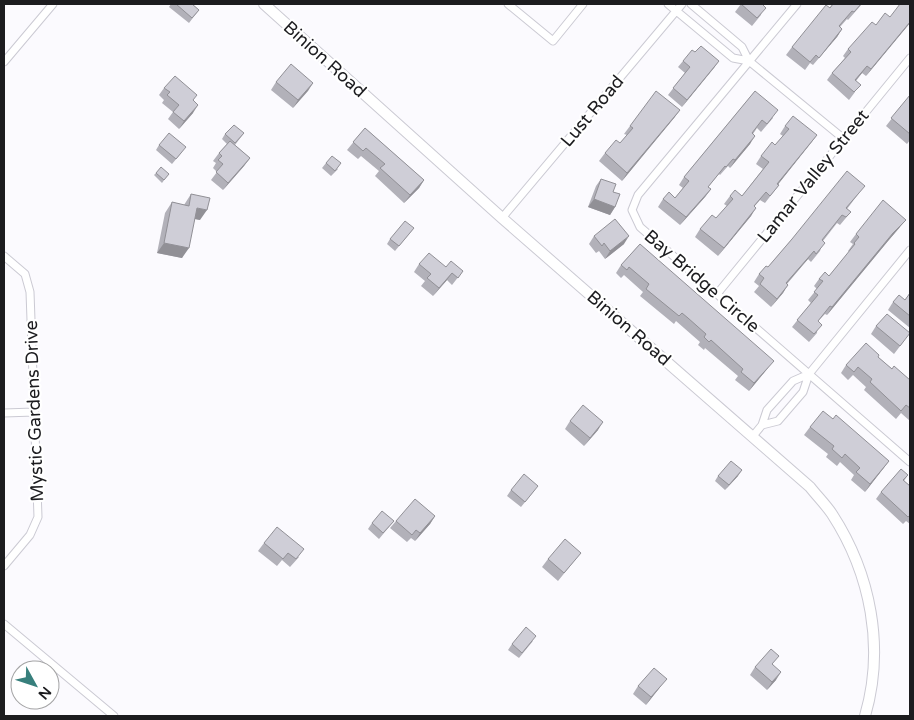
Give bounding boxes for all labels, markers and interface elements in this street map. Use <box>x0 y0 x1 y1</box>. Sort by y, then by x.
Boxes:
street label: Binion Road <box>279 16 371 102</box>
street label: Lust Road <box>556 71 628 151</box>
street label: Lamar Valley Street <box>752 105 874 247</box>
street label: Bay Bridge Circle <box>640 225 764 337</box>
street label: Binion Road <box>583 286 675 370</box>
street label: Mystic Gardens Drive <box>20 320 48 502</box>
north arrow <box>10 660 60 710</box>
text: N <box>34 683 55 703</box>

